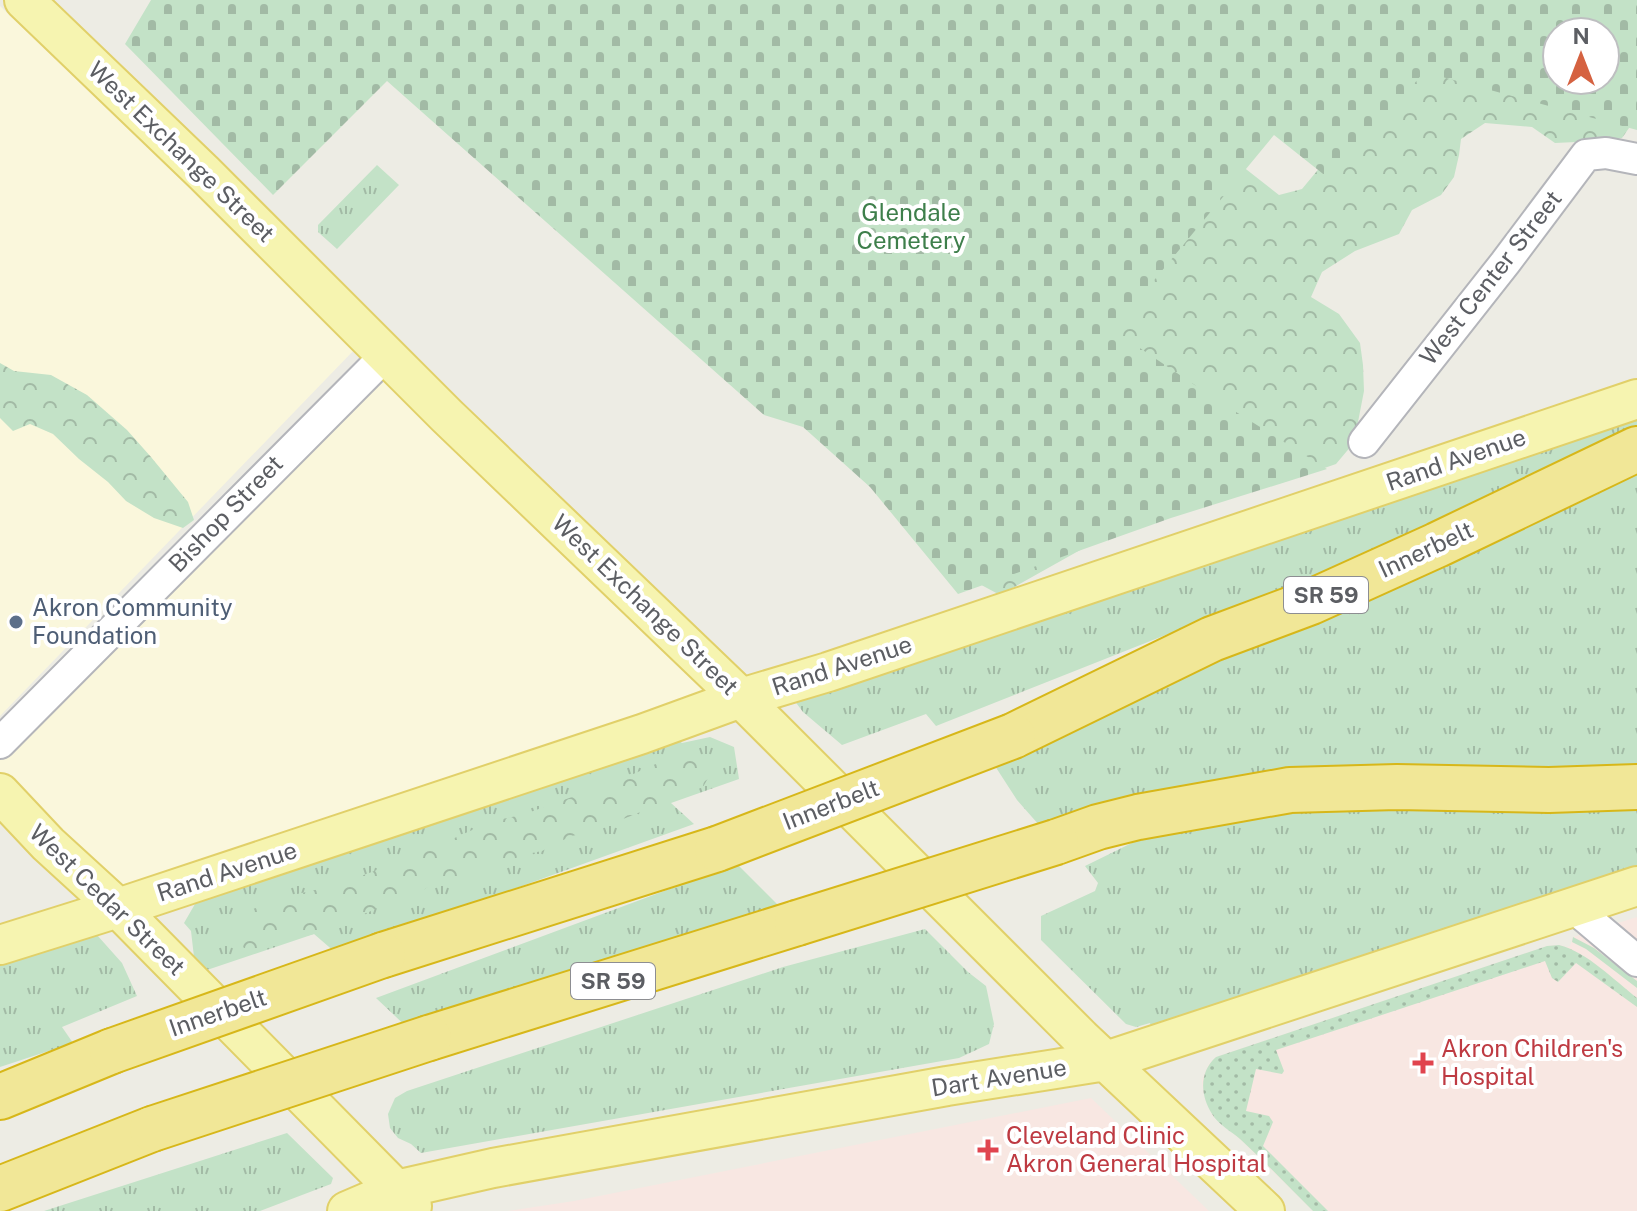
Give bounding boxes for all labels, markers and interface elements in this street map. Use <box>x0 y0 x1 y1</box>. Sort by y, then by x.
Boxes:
north arrow <box>1541 16 1621 96</box>
text: N <box>1572 23 1590 49</box>
street label: West Exchange Street <box>83 55 281 247</box>
street label: West Center Street <box>1413 185 1567 370</box>
park label: Glendale Cemetery <box>856 198 966 254</box>
street label: Rand Avenue <box>1382 422 1529 496</box>
street label: Bishop Street <box>163 449 288 578</box>
street label: West Exchange Street <box>547 508 745 700</box>
street label: Innerbelt <box>1374 515 1477 583</box>
road number: SR 59 <box>1284 577 1368 613</box>
place label: Akron Community Foundation <box>32 593 233 649</box>
marker: Akron Community Foundation <box>7 613 25 631</box>
street label: Rand Avenue <box>768 629 915 701</box>
street label: Innerbelt <box>778 773 883 835</box>
street label: West Cedar Street <box>24 818 191 981</box>
street label: Rand Avenue <box>153 835 300 907</box>
road number: SR 59 <box>571 963 655 999</box>
street label: Innerbelt <box>165 982 270 1042</box>
place label: Akron Children's Hospital <box>1441 1034 1623 1090</box>
marker: Akron Children's Hospital <box>1412 1052 1434 1074</box>
street label: Dart Avenue <box>929 1053 1068 1102</box>
place label: Cleveland Clinic Akron General Hospital <box>1006 1121 1267 1177</box>
marker: Cleveland Clinic Akron General Hospital <box>977 1139 999 1161</box>

